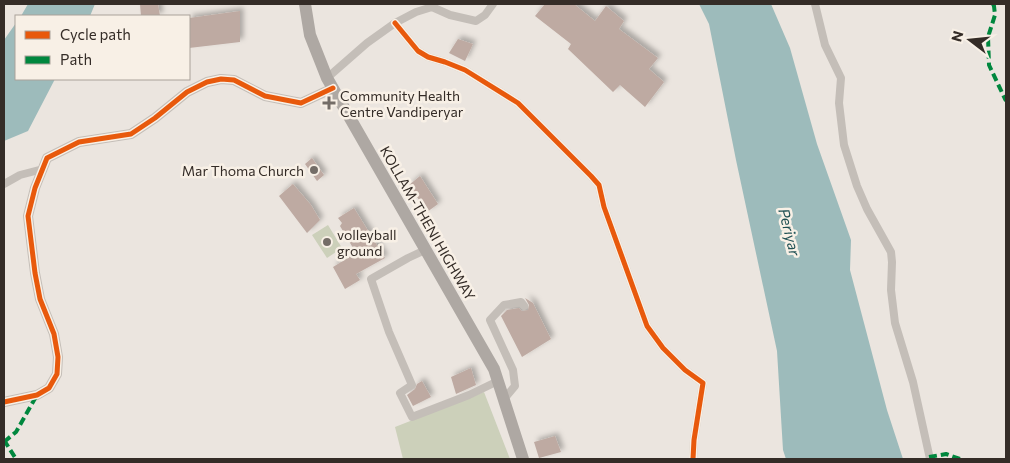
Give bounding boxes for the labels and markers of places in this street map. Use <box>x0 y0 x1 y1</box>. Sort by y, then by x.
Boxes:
place label: Community Health Centre Vandiperyar <box>340 87 464 120</box>
marker: Community Health Centre Vandiperyar <box>322 96 336 110</box>
place label: Mar Thoma Church <box>182 162 304 179</box>
marker: Mar Thoma Church <box>308 164 320 176</box>
place label: volleyball ground <box>337 226 397 259</box>
marker: volleyball ground <box>321 236 333 248</box>

